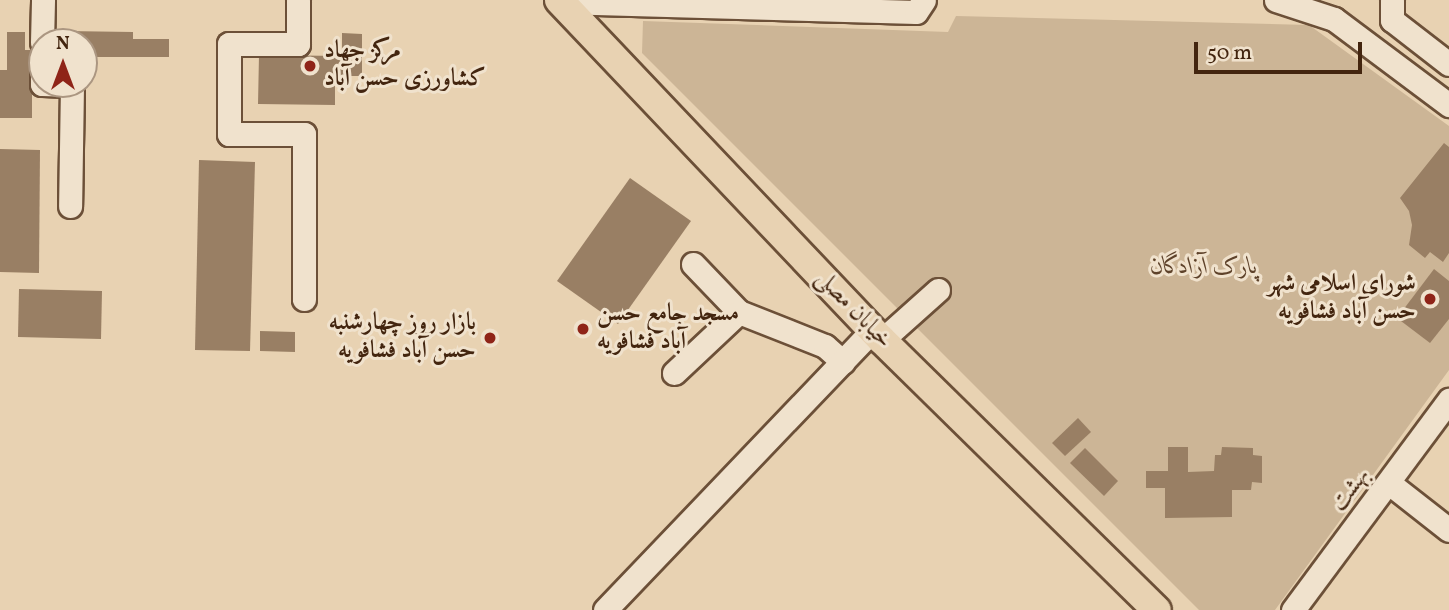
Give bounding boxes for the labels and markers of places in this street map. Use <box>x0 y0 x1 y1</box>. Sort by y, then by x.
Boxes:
place label: مرکز جهاد کشاورزی حسن آباد <box>324 38 486 94</box>
marker: مرکز جهاد کشاورزی حسن آباد <box>302 58 318 74</box>
place label: شورای اسلامی شهر حسن آباد فشافویه <box>1268 271 1416 327</box>
marker: شورای اسلامی شهر حسن آباد فشافویه <box>1422 291 1438 307</box>
place label: مسجد جامع حسن آباد فشافویه <box>597 301 739 357</box>
place label: بازار روز چهارشنبه حسن آباد فشافویه <box>329 310 476 366</box>
marker: مسجد جامع حسن آباد فشافویه <box>575 321 591 337</box>
marker: بازار روز چهارشنبه حسن آباد فشافویه <box>482 330 498 346</box>

